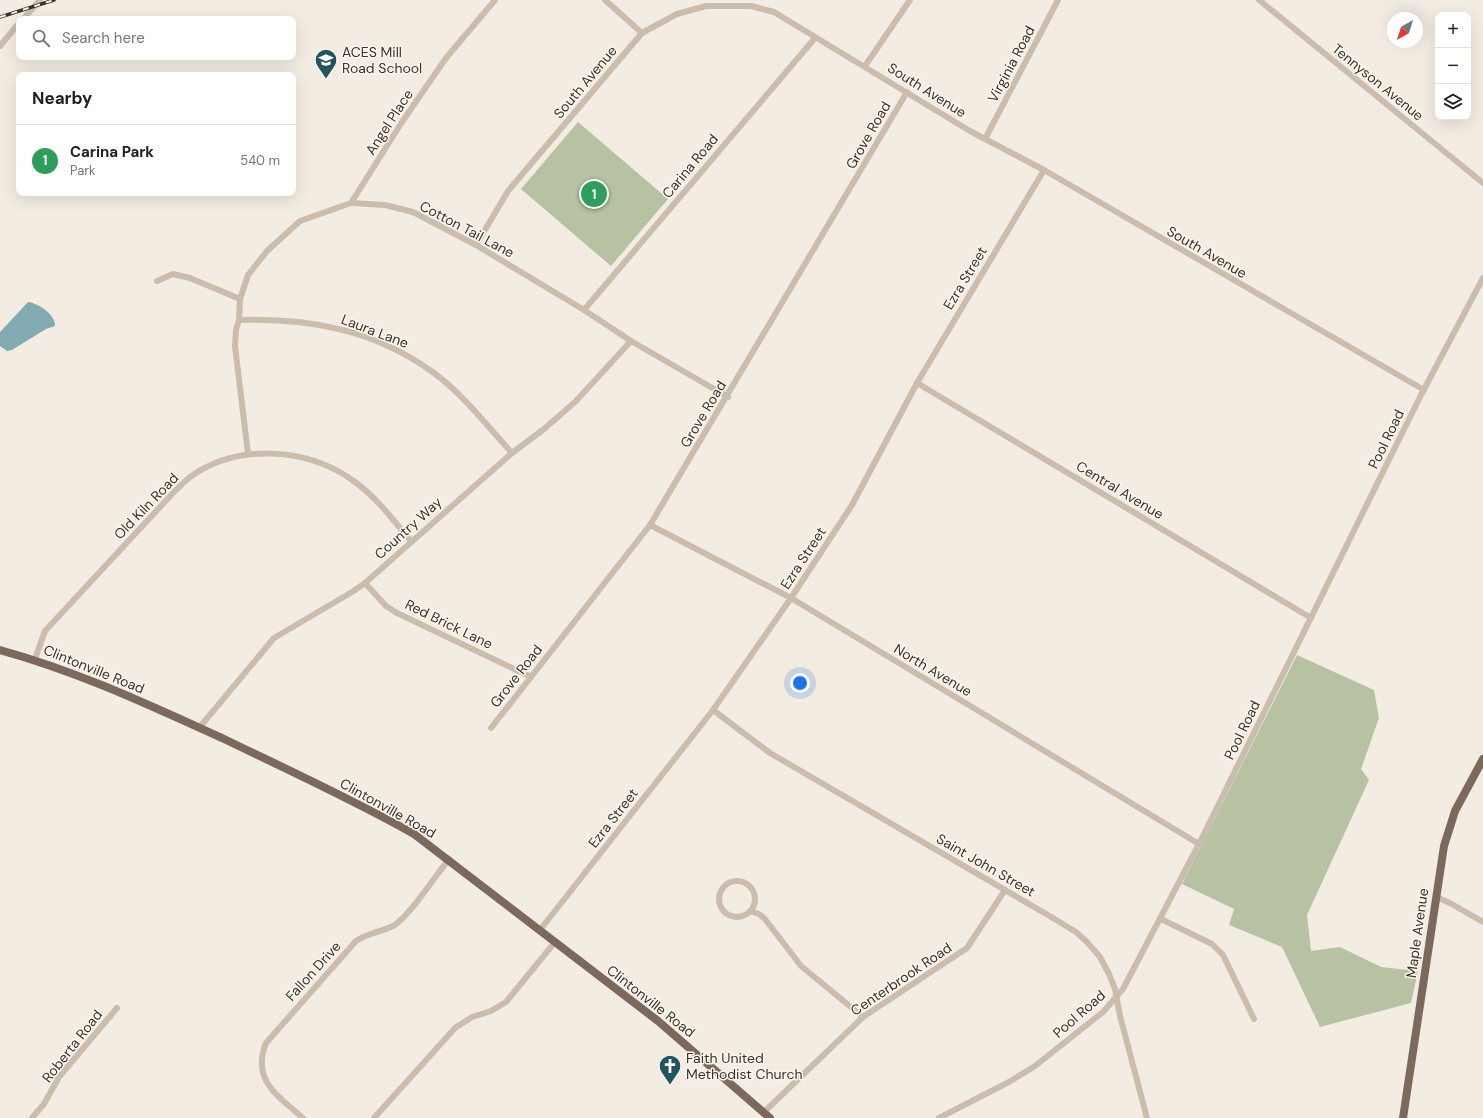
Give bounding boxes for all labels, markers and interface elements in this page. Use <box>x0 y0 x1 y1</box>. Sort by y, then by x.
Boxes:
north arrow <box>1387 12 1423 48</box>
map controls <box>1435 12 1471 120</box>
button: + <box>1435 12 1471 48</box>
search box <box>16 16 296 60</box>
street label: Virginia Road <box>983 23 1039 105</box>
icon: search <box>30 27 52 49</box>
text: Search here <box>62 28 145 48</box>
street label: Tennyson Avenue <box>1329 40 1427 124</box>
street label: South Avenue <box>549 42 621 122</box>
place label: ACES Mill Road School <box>342 43 422 77</box>
school or university icon: ACES Mill Road School <box>313 47 339 80</box>
button: − <box>1435 48 1471 84</box>
street label: South Avenue <box>884 59 970 121</box>
button: layers <box>1435 84 1471 120</box>
street label: Angel Place <box>361 86 417 158</box>
text: Nearby <box>32 87 92 109</box>
street label: Grove Road <box>842 98 894 172</box>
street label: Carina Road <box>658 130 722 202</box>
text: Carina Park <box>70 142 154 162</box>
text: 1 <box>43 152 47 169</box>
text: 540 m <box>240 152 280 169</box>
text: Park <box>70 162 96 179</box>
pin: 1 <box>581 179 607 209</box>
street label: Cotton Tail Lane <box>417 197 517 262</box>
street label: South Avenue <box>1164 222 1250 282</box>
street label: Ezra Street <box>939 243 991 313</box>
street label: Laura Lane <box>339 310 411 352</box>
street label: Grove Road <box>676 377 730 451</box>
street label: Pool Road <box>1364 406 1408 472</box>
street label: Central Avenue <box>1073 457 1167 523</box>
street label: Old Kiln Road <box>110 469 182 543</box>
street label: Country Way <box>371 493 446 563</box>
street label: Ezra Street <box>776 524 830 592</box>
street label: Red Brick Lane <box>402 595 496 653</box>
street label: North Avenue <box>891 640 975 700</box>
street label: Clintonville Road <box>41 641 147 697</box>
street label: Grove Road <box>486 641 546 711</box>
your location <box>790 673 810 693</box>
street label: Pool Road <box>1220 697 1264 763</box>
street label: Clintonville Road <box>337 774 439 842</box>
street label: Ezra Street <box>584 785 642 851</box>
street label: Saint John Street <box>933 829 1039 901</box>
street label: Maple Avenue <box>1402 887 1432 979</box>
street label: Fallon Drive <box>282 937 345 1005</box>
street label: Centerbrook Road <box>847 939 955 1019</box>
street label: Clintonville Road <box>603 961 699 1041</box>
street label: Pool Road <box>1049 986 1109 1042</box>
street label: Roberta Road <box>38 1006 106 1086</box>
place label: Faith United Methodist Church <box>686 1049 802 1083</box>
church icon: Faith United Methodist Church <box>657 1053 683 1086</box>

